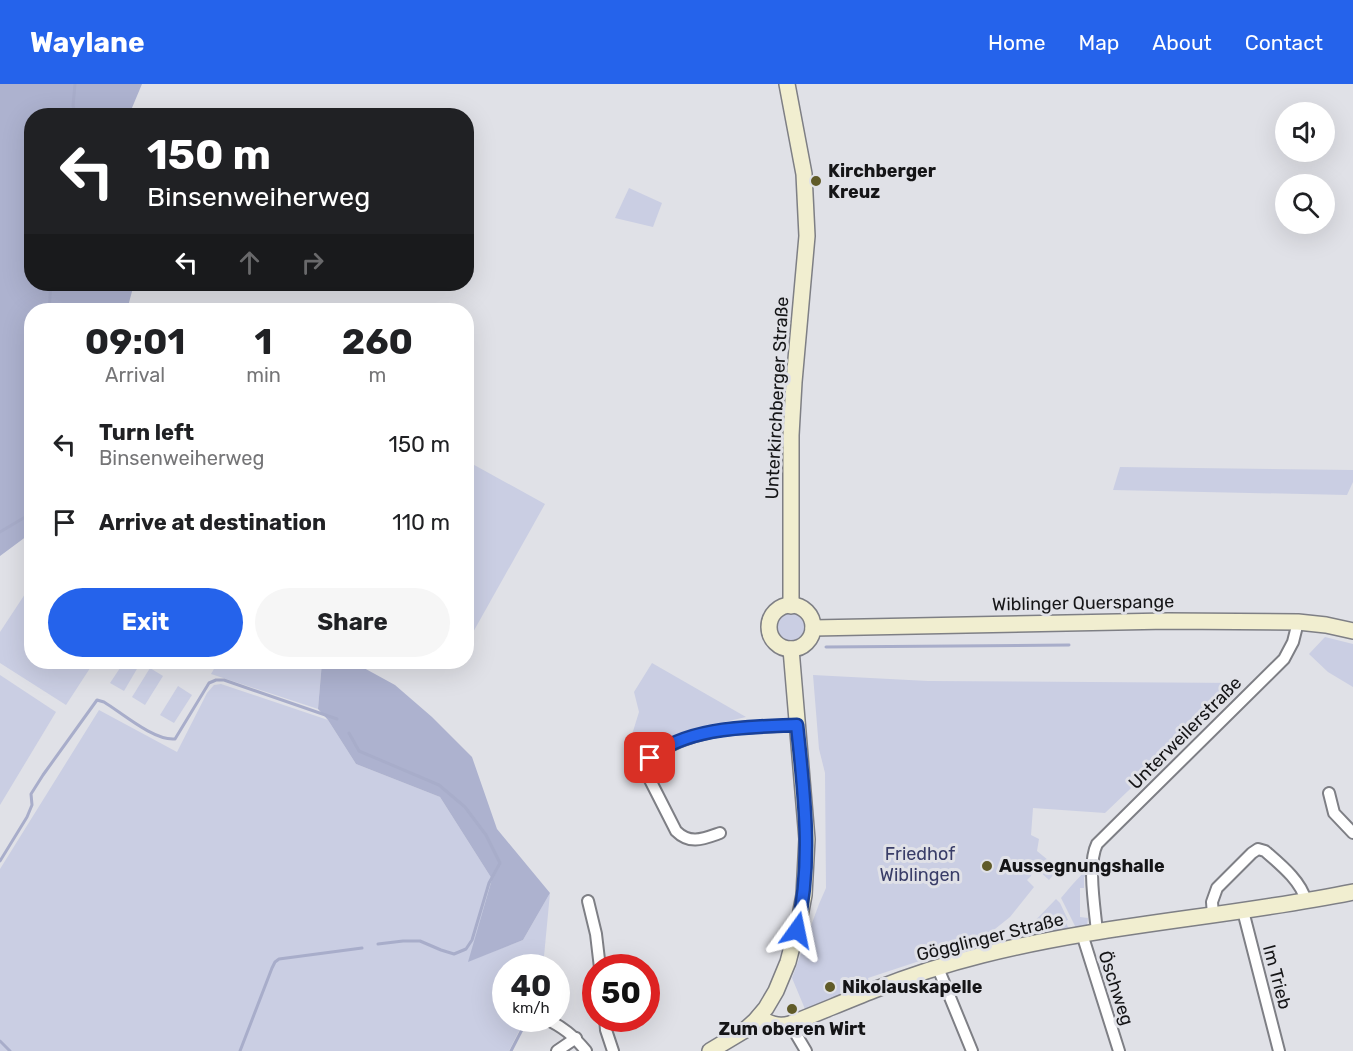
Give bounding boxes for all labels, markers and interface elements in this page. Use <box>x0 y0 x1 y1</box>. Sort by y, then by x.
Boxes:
text: Waylane <box>30 26 145 59</box>
text: Home <box>988 30 1045 55</box>
text: Map <box>1078 30 1119 55</box>
text: About <box>1152 30 1212 55</box>
text: Contact <box>1245 30 1323 55</box>
map controls <box>1275 102 1335 234</box>
button: sound <box>1275 102 1335 162</box>
text: 150 m <box>147 130 271 180</box>
icon: left <box>48 132 126 210</box>
place label: Kirchberger Kreuz <box>828 160 936 203</box>
marker: Kirchberger Kreuz <box>809 174 823 188</box>
button: search <box>1275 174 1335 234</box>
text: Binsenweiherweg <box>147 181 370 213</box>
icon: left <box>170 246 203 279</box>
icon: ahead <box>233 246 266 279</box>
icon: right <box>296 246 329 279</box>
street label: Unterkirchberger Straße <box>761 296 793 500</box>
text: 09:01 <box>85 320 185 363</box>
text: 1 <box>255 320 273 363</box>
text: 260 <box>342 320 413 363</box>
text: Arrival <box>105 363 165 387</box>
text: min <box>246 363 281 387</box>
text: m <box>369 363 386 387</box>
text: Turn left <box>99 419 194 446</box>
icon: left <box>48 428 81 461</box>
text: 150 m <box>389 431 450 458</box>
text: Binsenweiherweg <box>99 446 264 470</box>
icon: arrive <box>48 506 81 539</box>
text: Arrive at destination <box>99 509 326 536</box>
text: 110 m <box>392 509 450 536</box>
button: Exit <box>48 588 243 657</box>
button: Share <box>255 588 450 657</box>
street label: Wiblinger Querspange <box>992 590 1174 616</box>
street label: Unterweilerstraße <box>1124 672 1246 794</box>
pin <box>624 732 675 783</box>
icon: arrive <box>633 741 666 774</box>
park label: Friedhof Wiblingen <box>880 843 960 886</box>
place label: Aussegnungshalle <box>999 855 1165 877</box>
marker: Aussegnungshalle <box>980 859 994 873</box>
position arrow <box>765 898 829 962</box>
street label: Gögglinger Straße <box>914 908 1066 966</box>
street label: Im Trieb <box>1258 942 1296 1012</box>
street label: Öschweg <box>1094 948 1138 1028</box>
speed limit sign: 50 <box>582 954 660 1032</box>
text: 40 <box>511 968 551 1004</box>
place label: Nikolauskapelle <box>842 976 983 998</box>
marker: Nikolauskapelle <box>823 980 837 994</box>
text: km/h <box>512 999 550 1017</box>
marker: Zum oberen Wirt <box>785 1002 799 1016</box>
place label: Zum oberen Wirt <box>718 1018 866 1040</box>

